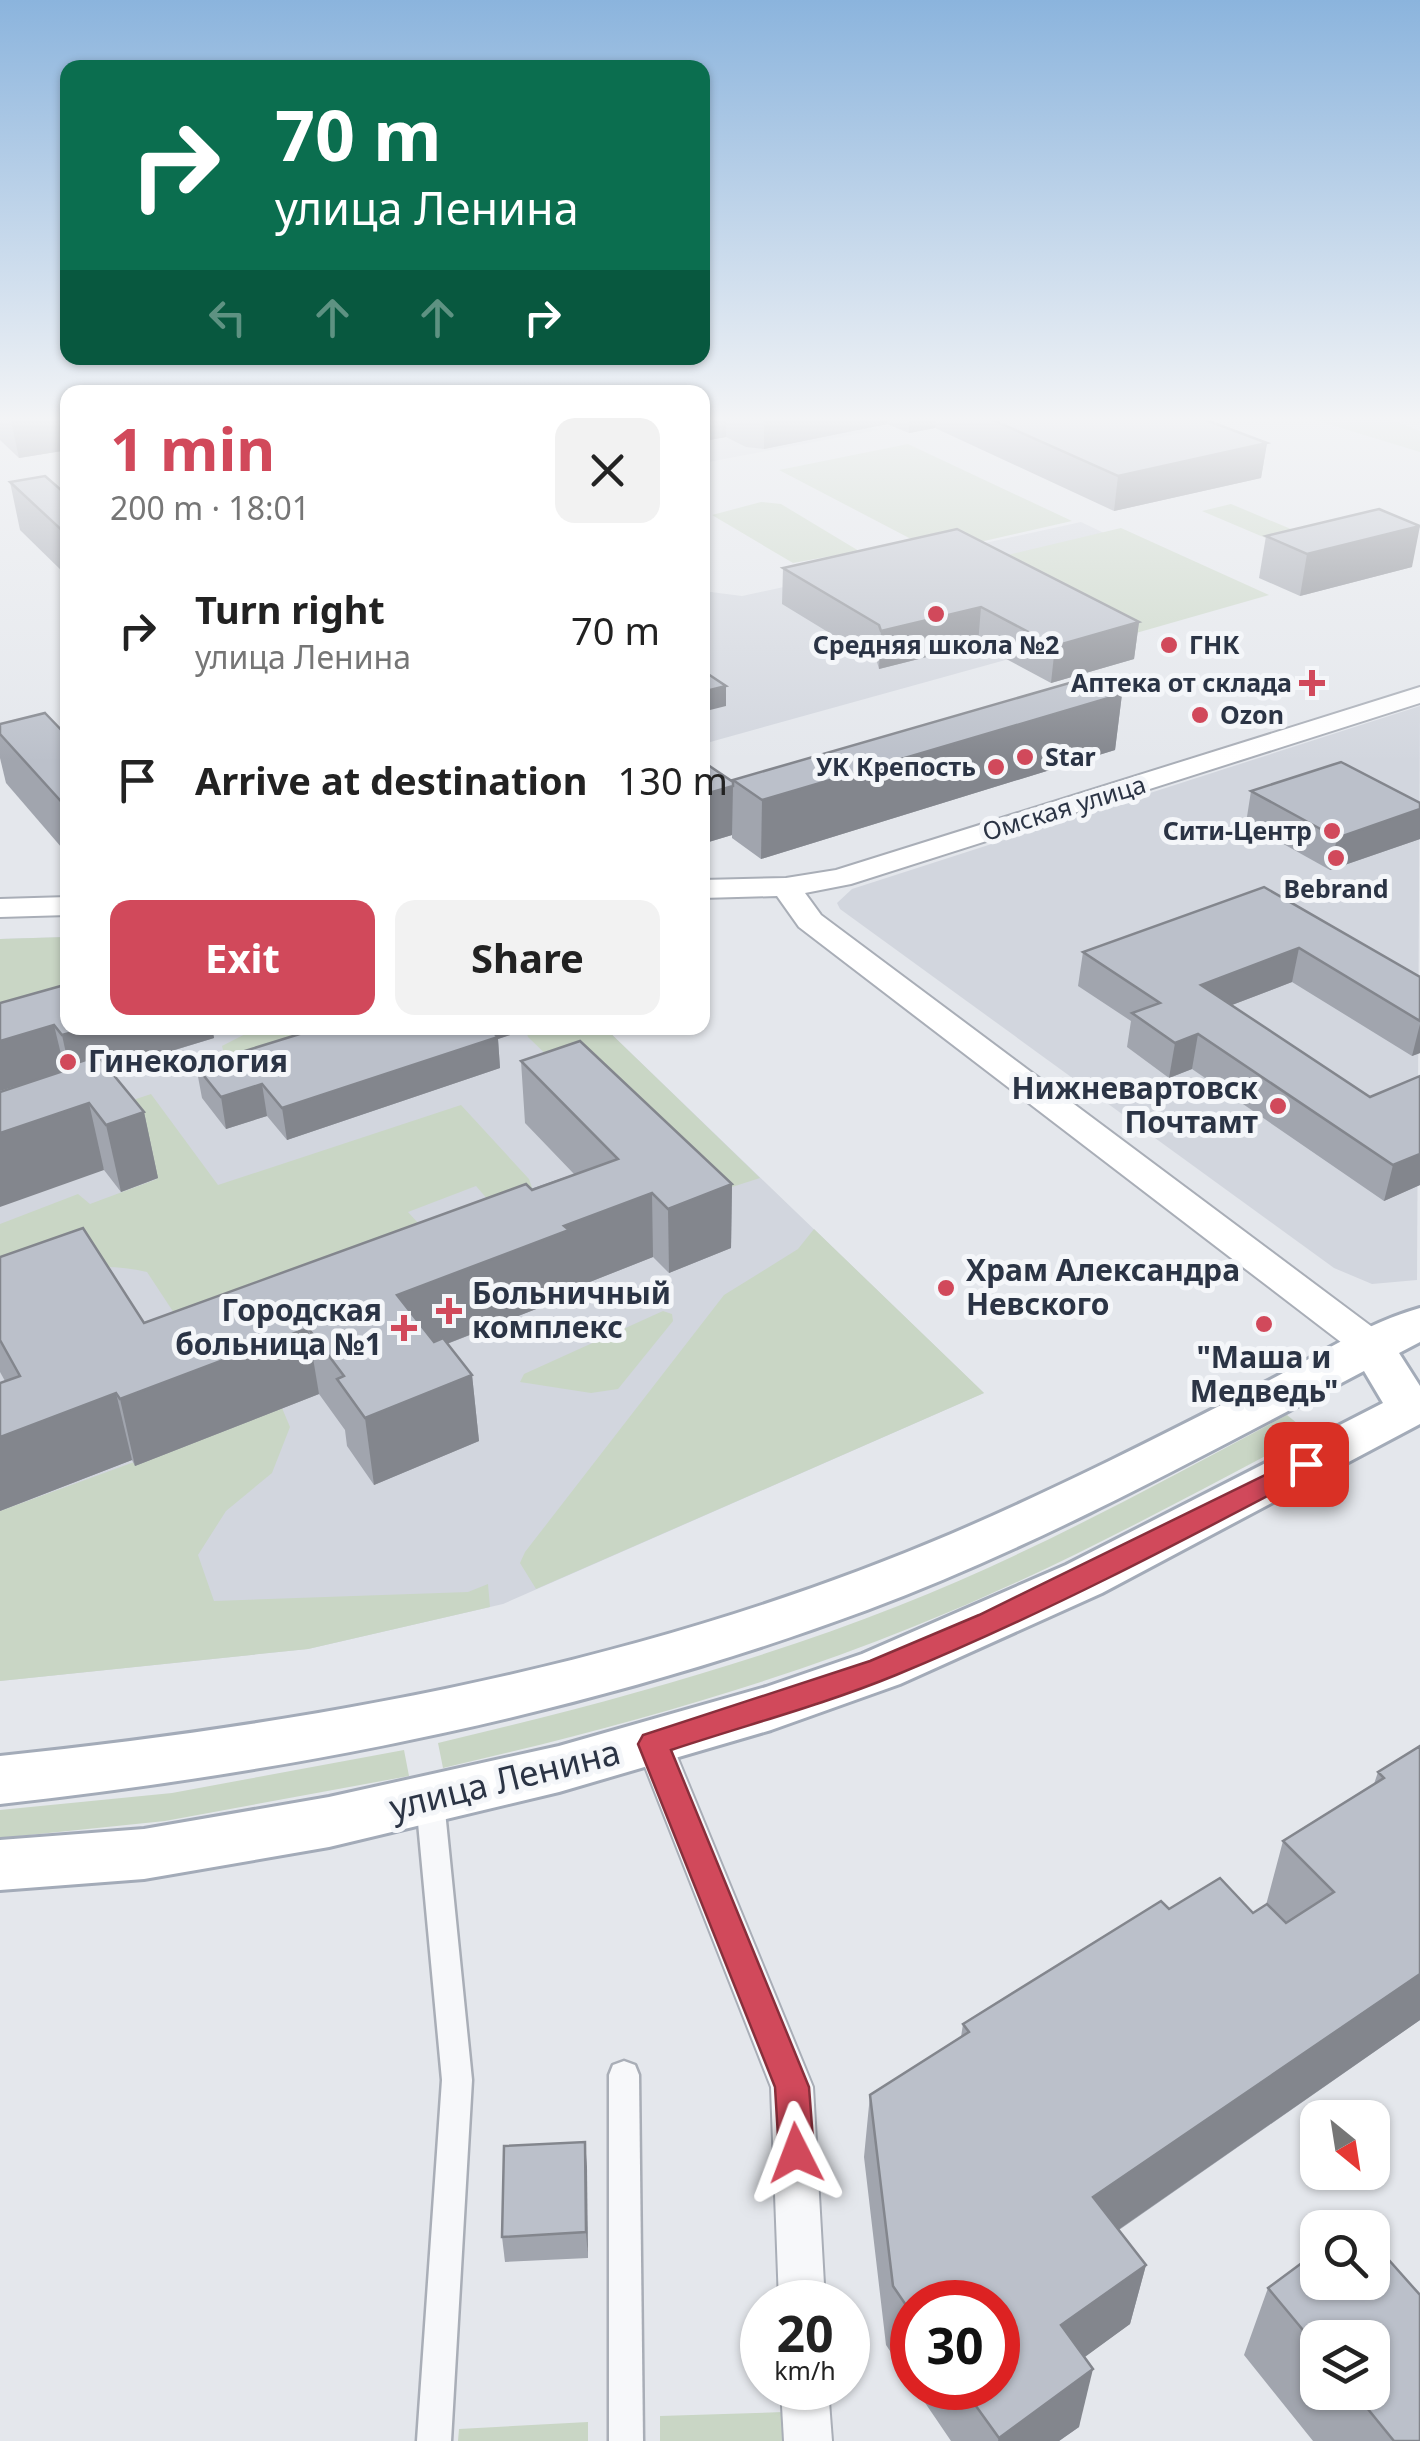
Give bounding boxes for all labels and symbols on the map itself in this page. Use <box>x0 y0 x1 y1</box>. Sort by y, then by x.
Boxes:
marker: Средняя школа №2 <box>925 603 947 625</box>
place label: Средняя школа №2 <box>813 627 1059 661</box>
place label: ГНК <box>1189 627 1240 661</box>
marker: ГНК <box>1158 634 1180 656</box>
place label: Аптека от склада <box>1071 665 1292 699</box>
marker: Аптека от склада <box>1301 672 1323 694</box>
place label: Ozon <box>1220 697 1284 731</box>
marker: Ozon <box>1189 704 1211 726</box>
place label: Star <box>1045 739 1096 773</box>
marker: Star <box>1014 746 1036 768</box>
place label: УК Крепость <box>816 749 976 783</box>
marker: УК Крепость <box>985 756 1007 778</box>
street label: Омская улица <box>978 766 1150 848</box>
place label: Сити-Центр <box>1163 813 1312 847</box>
marker: Сити-Центр <box>1321 820 1343 842</box>
marker: Bebrand <box>1325 847 1347 869</box>
place label: Bebrand <box>1283 871 1389 905</box>
place label: Гинекология <box>88 1040 288 1081</box>
marker: Гинекология <box>57 1051 79 1073</box>
place label: Нижневартовск Почтамт <box>1011 1067 1259 1142</box>
marker: Нижневартовск Почтамт <box>1267 1095 1289 1117</box>
place label: Храм Александра Невского <box>966 1249 1240 1324</box>
place label: Больничный комплекс <box>472 1272 671 1347</box>
marker: Храм Александра Невского <box>935 1277 957 1299</box>
place label: Городская больница №1 <box>175 1289 382 1364</box>
marker: Больничный комплекс <box>436 1298 462 1324</box>
marker: "Маша и Медведь" <box>1253 1313 1275 1335</box>
marker: Городская больница №1 <box>391 1315 417 1341</box>
place label: "Маша и Медведь" <box>1190 1336 1338 1411</box>
pin <box>1264 1422 1349 1507</box>
street label: улица Ленина <box>384 1727 625 1830</box>
north arrow <box>1300 2100 1390 2190</box>
position arrow <box>744 2101 848 2205</box>
speed limit sign: 30 <box>890 2280 1020 2410</box>

